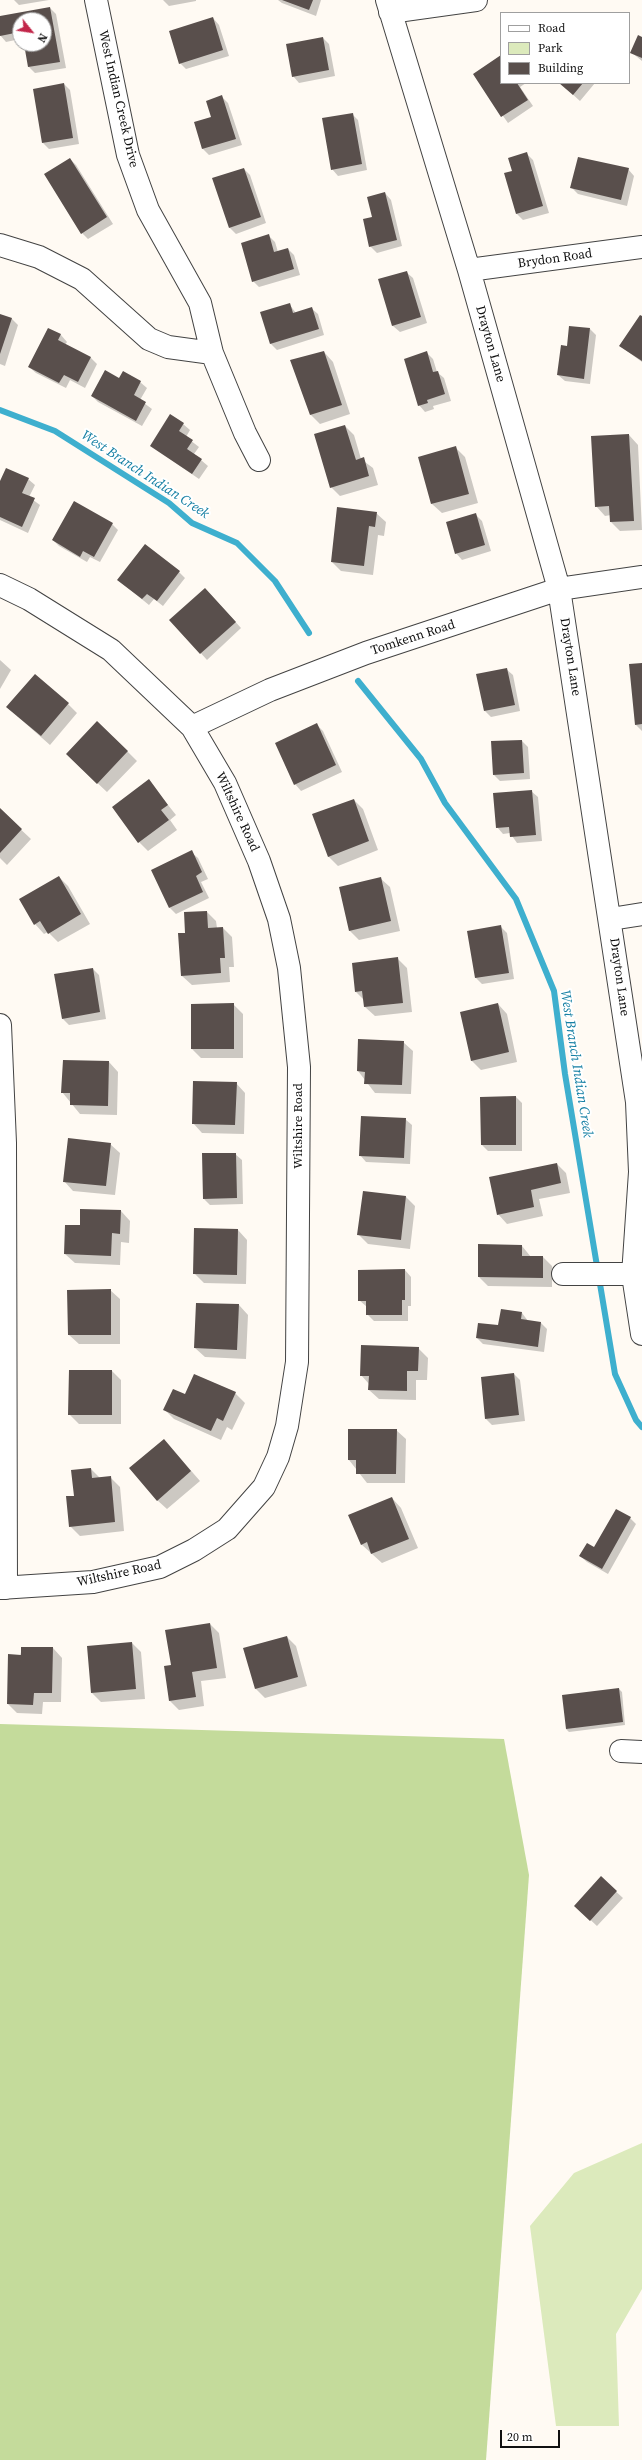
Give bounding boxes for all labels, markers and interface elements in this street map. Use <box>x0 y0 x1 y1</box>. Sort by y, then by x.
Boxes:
north arrow <box>12 12 52 52</box>
legend <box>500 12 630 84</box>
text: Road <box>538 20 565 36</box>
street label: West Indian Creek Drive <box>95 29 141 169</box>
text: N <box>33 31 50 45</box>
text: Park <box>538 40 563 56</box>
text: Building <box>538 60 583 76</box>
street label: Brydon Road <box>517 246 593 272</box>
street label: Drayton Lane <box>472 304 508 384</box>
water label: West Branch Indian Creek <box>78 427 212 523</box>
street label: Tomkenn Road <box>369 617 457 659</box>
street label: Drayton Lane <box>556 617 584 697</box>
street label: Wiltshire Road <box>212 770 262 854</box>
street label: Drayton Lane <box>606 937 632 1017</box>
water label: West Branch Indian Creek <box>556 989 596 1139</box>
street label: Wiltshire Road <box>291 1083 307 1169</box>
street label: Wiltshire Road <box>75 1557 163 1591</box>
scale bar <box>502 2422 562 2448</box>
text: 20 m <box>507 2429 533 2445</box>

